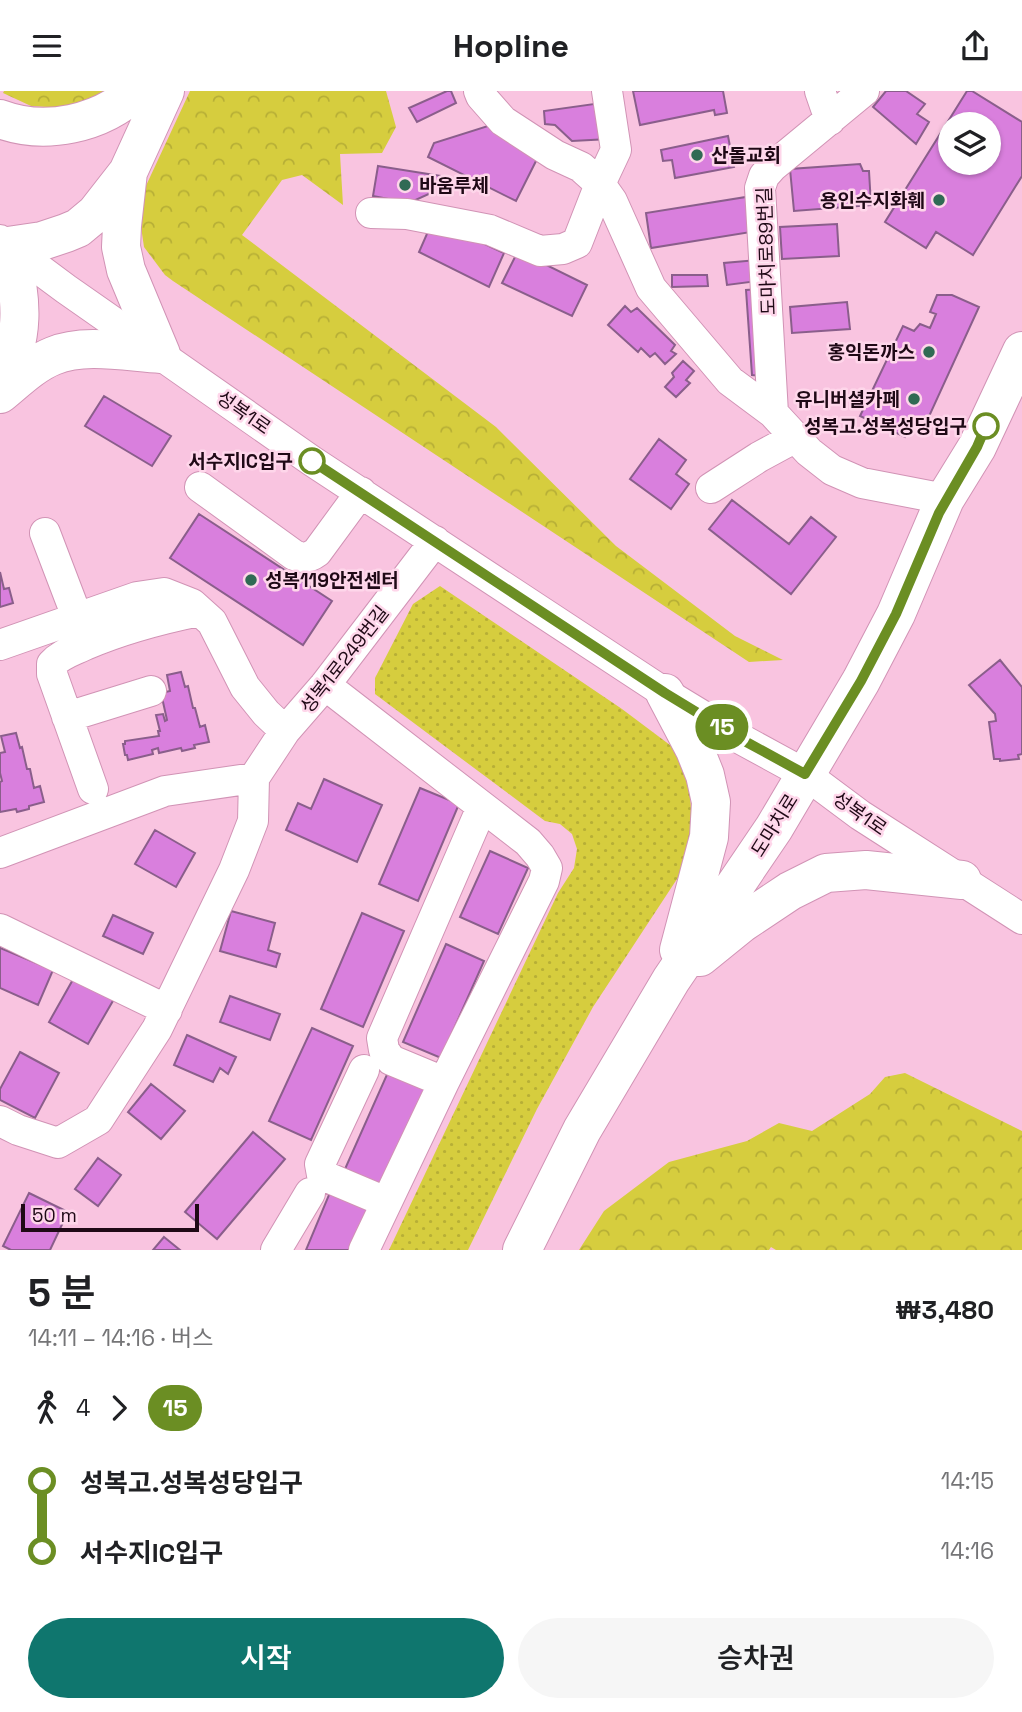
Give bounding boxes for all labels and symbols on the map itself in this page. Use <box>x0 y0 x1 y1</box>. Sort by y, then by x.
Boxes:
place label: 산돌교회 <box>711 143 781 168</box>
marker: 산돌교회 <box>689 147 705 163</box>
place label: 바움루체 <box>419 173 489 198</box>
marker: 바움루체 <box>397 177 413 193</box>
street label: 도마치로89번길 <box>752 186 781 316</box>
place label: 용인수지화훼 <box>820 188 925 213</box>
marker: 용인수지화훼 <box>931 192 947 208</box>
place label: 홍익돈까스 <box>828 340 915 365</box>
marker: 홍익돈까스 <box>921 344 937 360</box>
street label: 성복1로 <box>212 385 276 440</box>
place label: 유니버셜카페 <box>795 387 900 412</box>
marker: 유니버셜카페 <box>906 391 922 407</box>
marker: 성복고.성복성당입구 <box>973 413 999 439</box>
place label: 성복고.성복성당입구 <box>804 414 967 439</box>
marker: 서수지IC입구 <box>299 448 325 474</box>
place label: 서수지IC입구 <box>188 449 293 474</box>
place label: 성복119안전센터 <box>265 568 399 593</box>
marker: 성복119안전센터 <box>243 572 259 588</box>
street label: 성복1로249번길 <box>295 600 394 718</box>
line badge: 15 <box>690 704 754 750</box>
street label: 성복1로 <box>828 786 892 841</box>
street label: 도마치로 <box>745 789 804 862</box>
scale bar <box>21 1201 200 1233</box>

